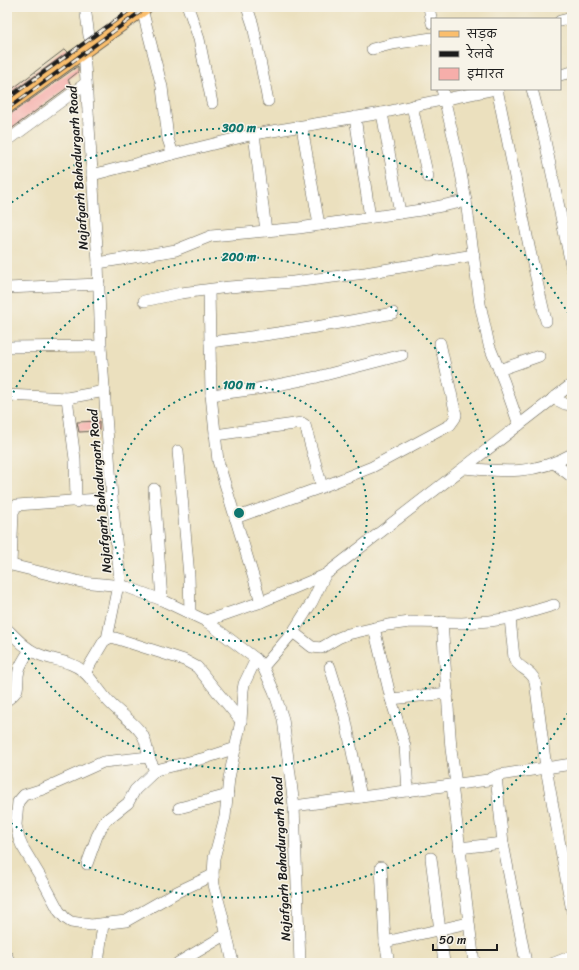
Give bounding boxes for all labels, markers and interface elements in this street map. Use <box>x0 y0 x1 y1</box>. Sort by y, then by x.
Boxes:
legend <box>431 18 561 90</box>
text: सड़क <box>466 23 498 45</box>
text: रेलवे <box>465 43 494 65</box>
text: इमारत <box>467 63 505 85</box>
street label: Najafgarh Bahadurgarh Road <box>60 84 95 251</box>
text: 300 m <box>221 117 257 139</box>
text: 200 m <box>221 246 257 268</box>
text: 100 m <box>223 374 256 396</box>
street label: Najafgarh Bahadurgarh Road <box>81 407 118 574</box>
centre of rings <box>232 506 246 520</box>
street label: Najafgarh Bahadurgarh Road <box>266 775 297 942</box>
scale bar <box>433 926 497 952</box>
text: 50 m <box>439 929 466 951</box>

